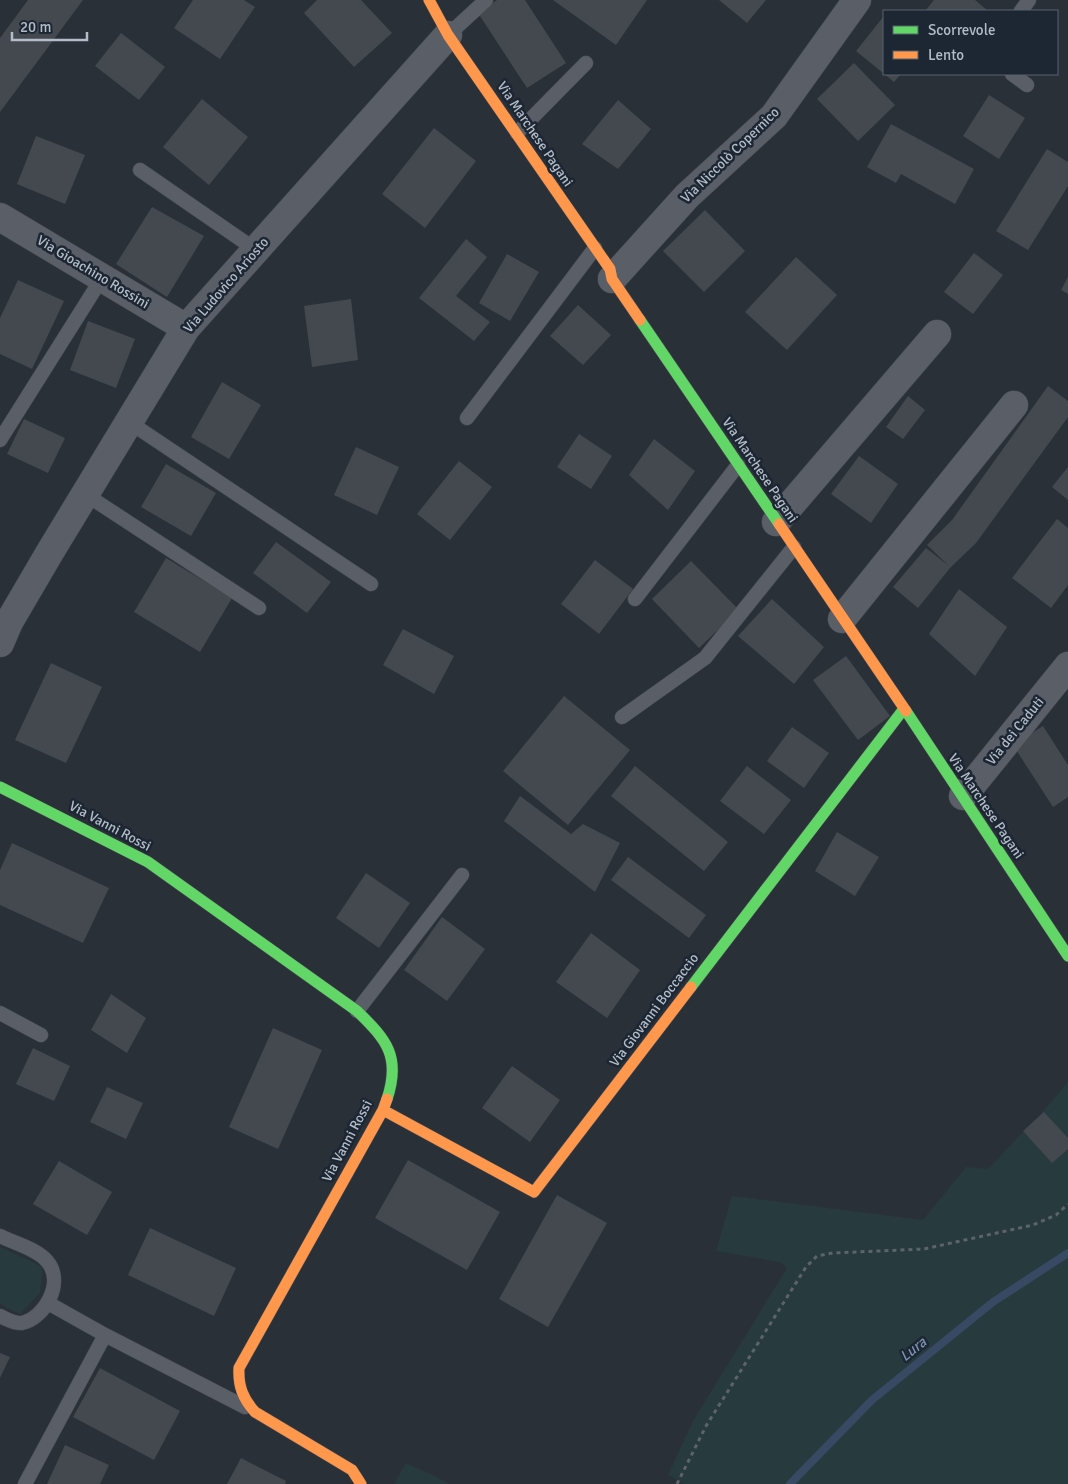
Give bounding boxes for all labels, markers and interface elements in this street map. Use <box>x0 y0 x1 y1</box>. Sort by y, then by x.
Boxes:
scale bar <box>12 10 88 42</box>
legend <box>883 10 1058 75</box>
text: 20 m <box>20 18 51 36</box>
text: Scorrevole <box>928 21 995 39</box>
text: Lento <box>928 46 964 64</box>
street label: Via Marchese Pagani <box>493 78 577 190</box>
street label: Via Niccolò Copernico <box>677 104 783 206</box>
street label: Via Gioachino Rossini <box>34 232 152 312</box>
street label: Via Ludovico Ariosto <box>180 234 272 336</box>
street label: Via Marchese Pagani <box>718 414 802 526</box>
street label: Via dei Caduti <box>982 694 1048 768</box>
street label: Via Marchese Pagani <box>944 750 1028 862</box>
street label: Via Vanni Rossi <box>66 797 154 855</box>
street label: Via Giovanni Boccaccio <box>606 950 702 1070</box>
street label: Via Vanni Rossi <box>318 1097 376 1185</box>
water label: Lura <box>896 1333 930 1365</box>

